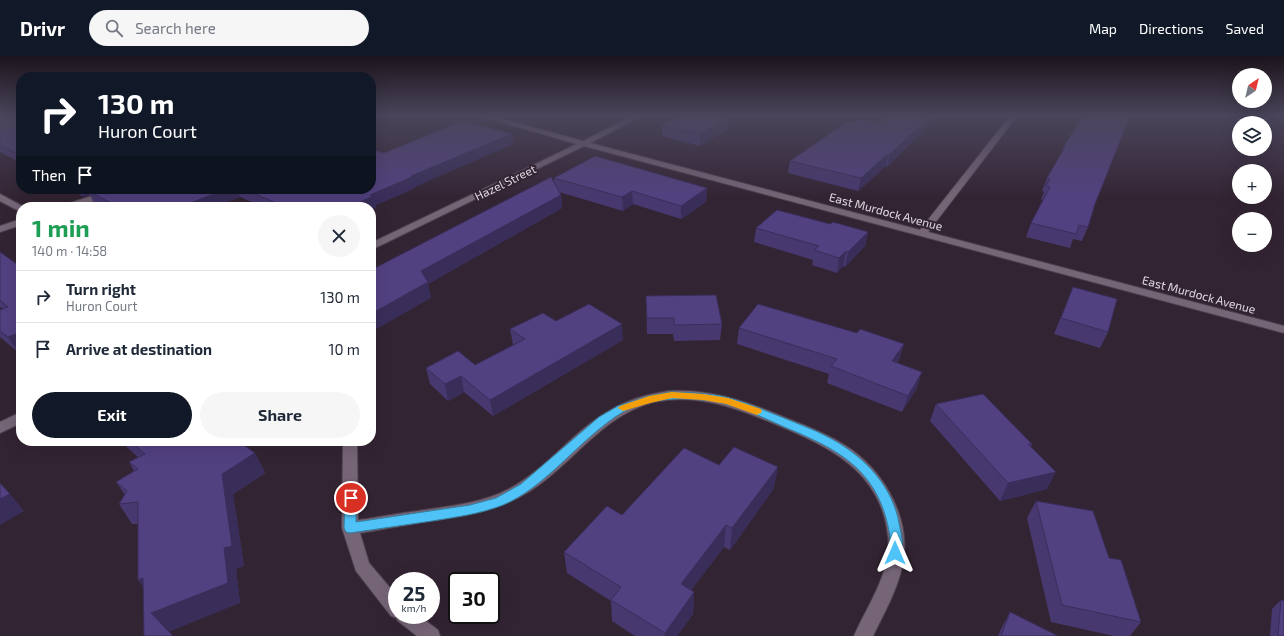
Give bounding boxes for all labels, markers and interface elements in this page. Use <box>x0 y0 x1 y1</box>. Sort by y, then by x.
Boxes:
search box <box>89 10 369 46</box>
text: Drivr <box>20 17 65 40</box>
icon: search <box>103 17 125 39</box>
text: Search here <box>135 19 216 37</box>
text: Map <box>1089 20 1117 37</box>
text: Directions <box>1139 20 1204 37</box>
text: Saved <box>1226 20 1264 37</box>
north arrow <box>1232 68 1272 108</box>
map controls <box>1232 68 1272 252</box>
text: 130 m <box>98 86 174 120</box>
icon: right <box>32 88 84 140</box>
button: layers <box>1232 116 1272 156</box>
text: Huron Court <box>98 120 197 142</box>
street label: Hazel Street <box>472 161 538 203</box>
icon: arrive <box>74 164 96 186</box>
button: + <box>1232 164 1272 204</box>
text: Then <box>32 166 66 184</box>
street label: East Murdock Avenue <box>828 189 944 233</box>
button: − <box>1232 212 1272 252</box>
text: 1 min <box>32 213 90 242</box>
button: close <box>318 215 360 257</box>
text: 140 m · 14:58 <box>32 243 107 259</box>
street label: East Murdock Avenue <box>1141 272 1257 316</box>
text: Turn right <box>66 280 136 298</box>
icon: right <box>32 286 54 308</box>
text: 130 m <box>320 288 360 306</box>
text: Huron Court <box>66 298 137 314</box>
icon: arrive <box>32 338 54 360</box>
text: Arrive at destination <box>66 340 212 358</box>
text: 10 m <box>328 340 360 358</box>
button: Exit <box>32 392 192 438</box>
button: Share <box>200 392 360 438</box>
pin <box>334 481 368 515</box>
icon: arrive <box>340 487 362 509</box>
position arrow <box>874 532 916 574</box>
speed limit sign: 30 <box>448 572 500 624</box>
text: 25 <box>403 581 425 605</box>
text: km/h <box>402 602 426 614</box>

